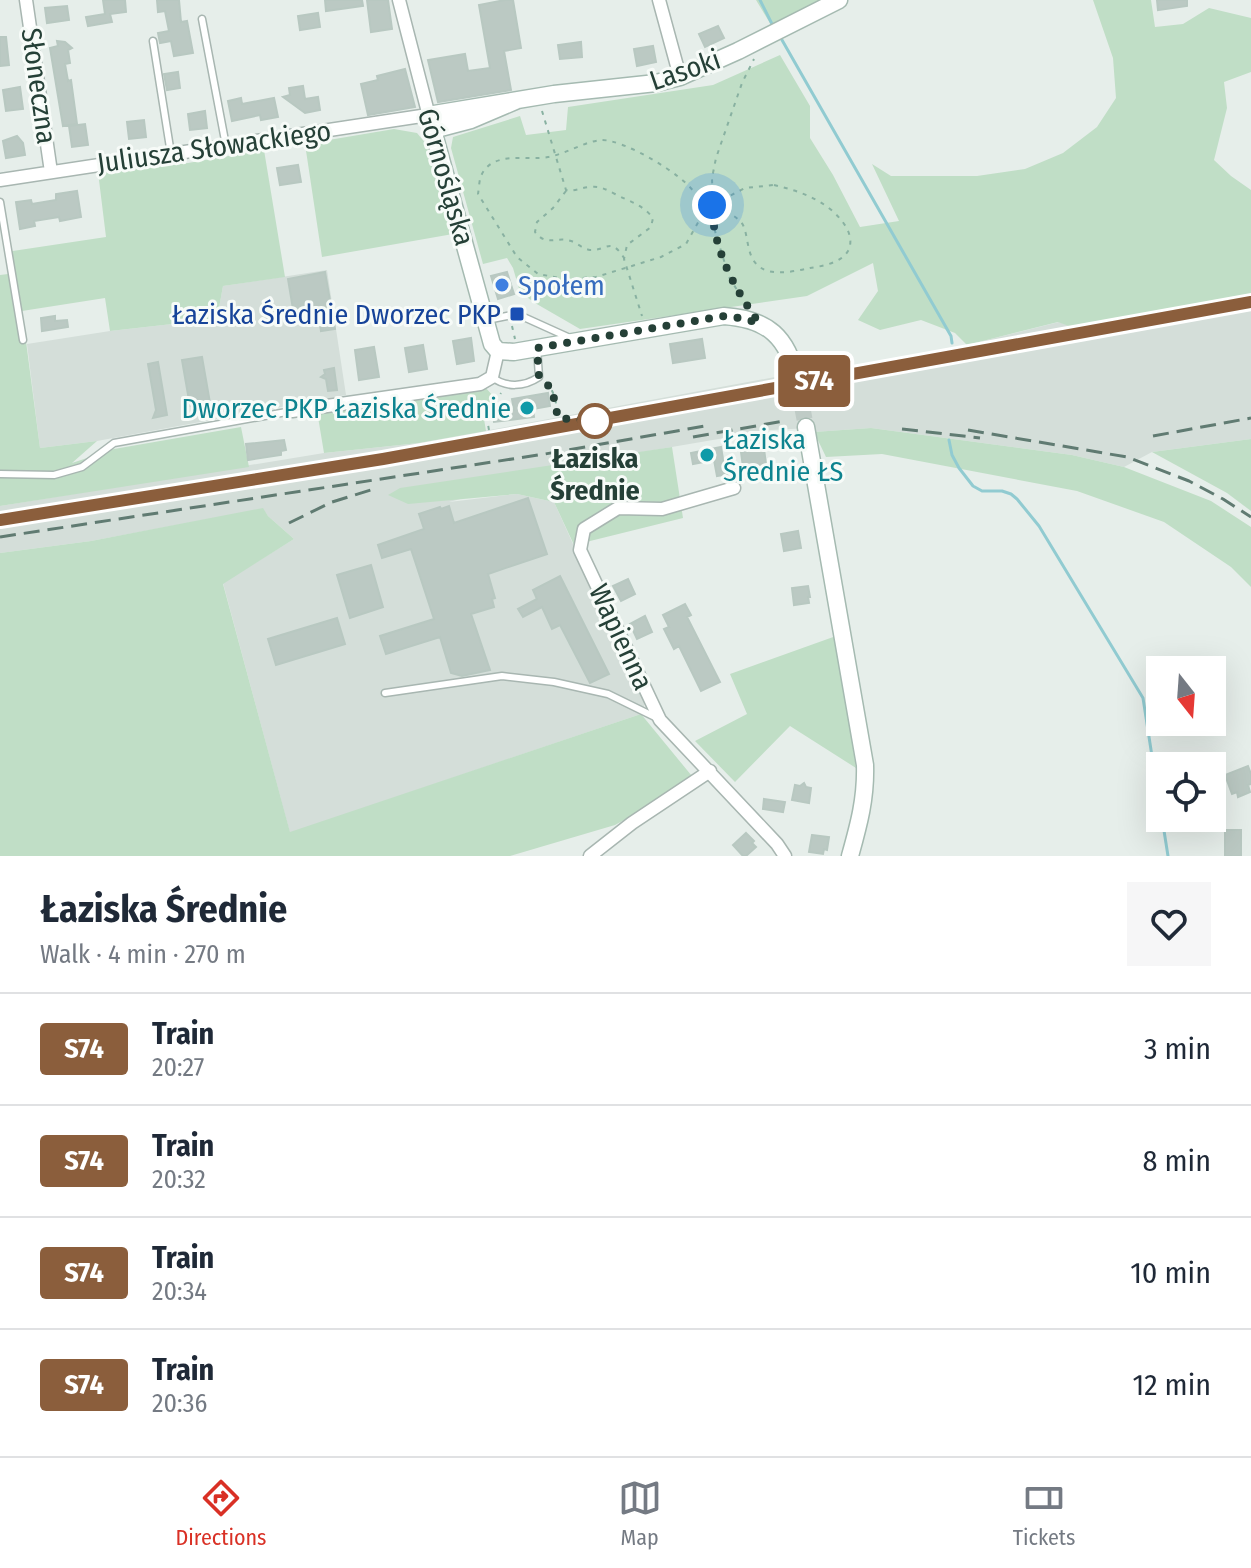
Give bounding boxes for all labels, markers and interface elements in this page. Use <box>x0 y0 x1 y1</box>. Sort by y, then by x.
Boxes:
street label: Słoneczna <box>15 26 63 146</box>
street label: Lasoki <box>645 43 725 97</box>
street label: Górnośląska <box>411 105 481 249</box>
street label: Juliusza Słowackiego <box>95 114 333 180</box>
your location <box>692 185 732 225</box>
place label: Społem <box>518 269 605 302</box>
marker: Społem <box>493 276 511 294</box>
place label: Łaziska Średnie Dworzec PKP <box>171 298 501 331</box>
marker: Łaziska Średnie Dworzec PKP <box>508 305 526 323</box>
line badge: S74 <box>768 355 860 407</box>
text: S74 <box>794 364 834 397</box>
place label: Dworzec PKP Łaziska Średnie <box>181 392 511 425</box>
marker: Dworzec PKP Łaziska Średnie <box>518 399 536 417</box>
marker: Łaziska Średnie <box>578 404 612 438</box>
place label: Łaziska Średnie ŁS <box>723 423 843 488</box>
place label: Łaziska Średnie <box>550 442 640 507</box>
marker: Łaziska Średnie ŁS <box>698 446 716 464</box>
street label: Wapienna <box>582 579 660 695</box>
north arrow <box>1146 656 1226 736</box>
map controls <box>1146 656 1226 832</box>
button: locate <box>1146 752 1226 832</box>
button: heart <box>1127 882 1211 966</box>
text: Łaziska Średnie <box>40 886 287 932</box>
text: Walk · 4 min · 270 m <box>40 939 246 970</box>
text: Train <box>152 1016 214 1052</box>
text: 3 min <box>1144 1031 1211 1067</box>
text: S74 <box>64 1032 104 1065</box>
text: 20:27 <box>152 1052 204 1083</box>
text: Train <box>152 1128 214 1164</box>
text: 8 min <box>1143 1143 1211 1179</box>
text: S74 <box>64 1144 104 1177</box>
text: 20:32 <box>152 1164 206 1195</box>
text: Train <box>152 1240 214 1276</box>
text: 10 min <box>1130 1255 1211 1291</box>
text: S74 <box>64 1256 104 1289</box>
text: 20:34 <box>152 1276 207 1307</box>
text: Train <box>152 1352 214 1388</box>
text: 12 min <box>1133 1367 1211 1403</box>
text: S74 <box>64 1368 104 1401</box>
text: 20:36 <box>152 1388 207 1419</box>
tab: Directions <box>176 1476 267 1551</box>
tab: Map <box>618 1476 662 1551</box>
tab: Tickets <box>1013 1476 1075 1551</box>

